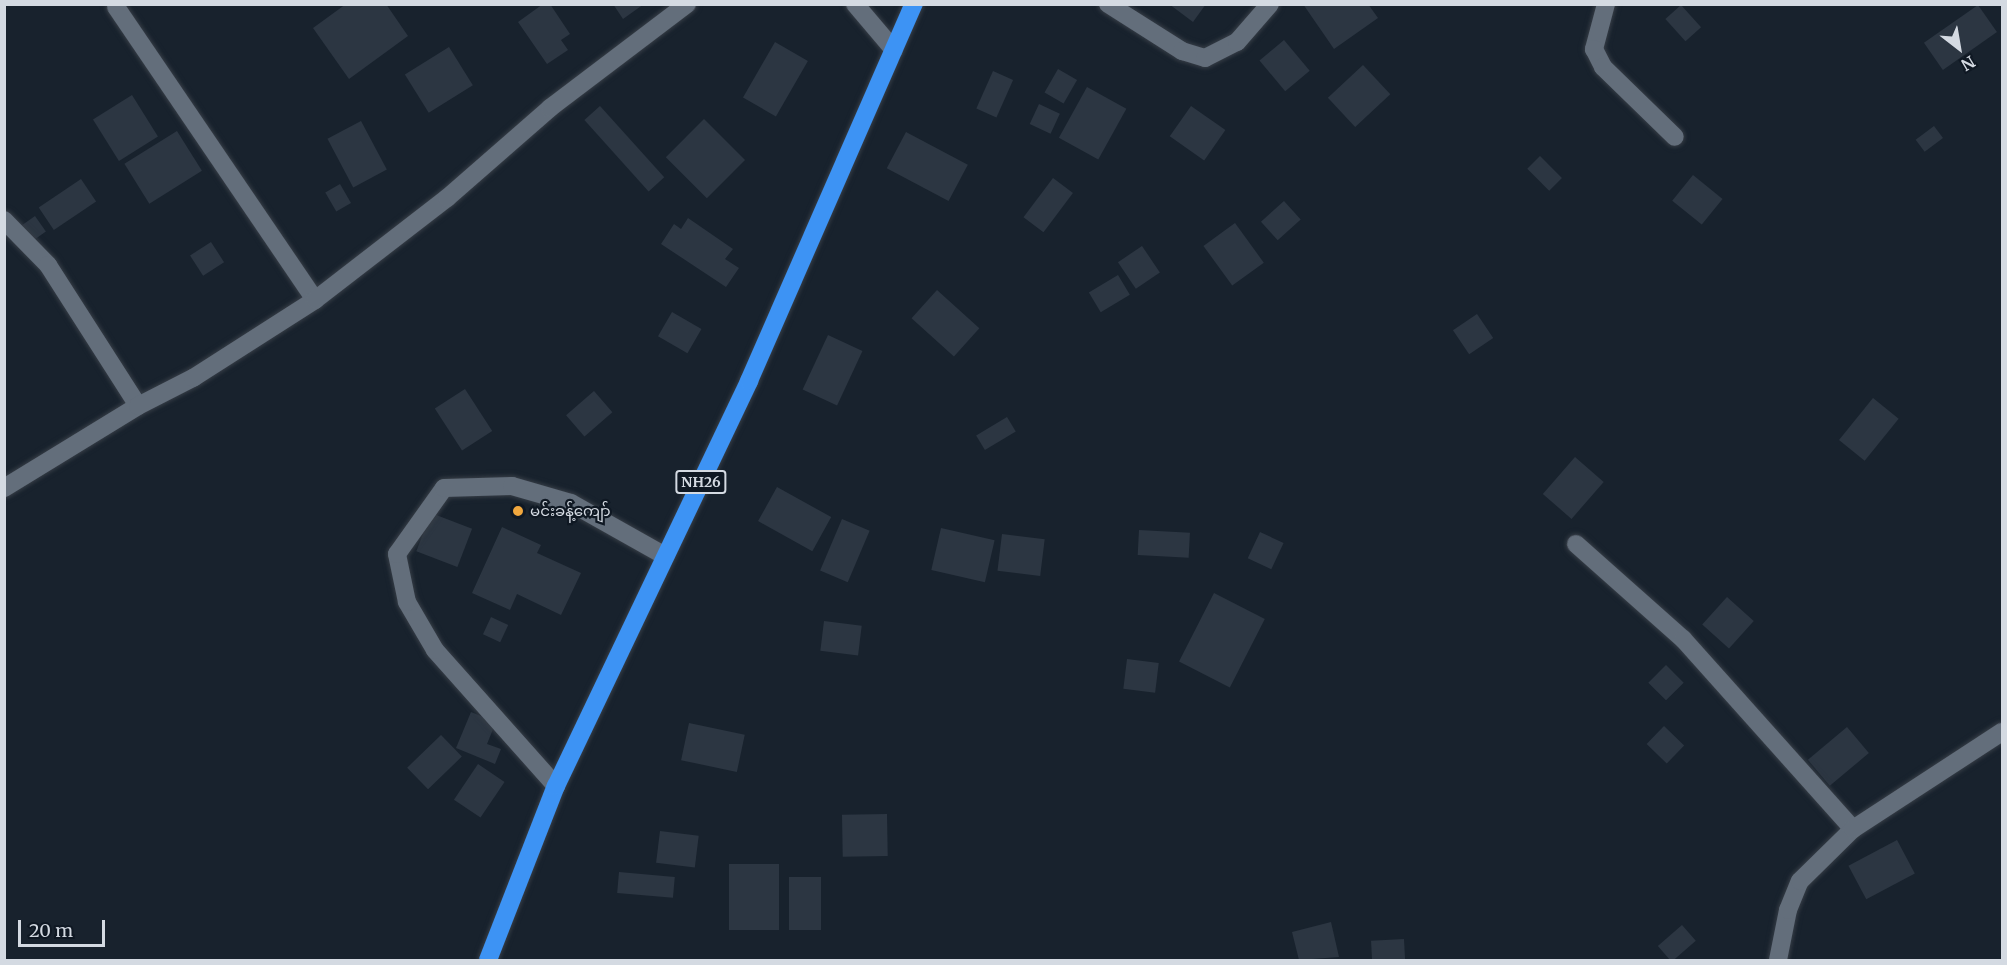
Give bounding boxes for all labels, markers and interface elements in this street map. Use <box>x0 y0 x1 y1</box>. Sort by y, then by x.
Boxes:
north arrow <box>1929 18 1989 78</box>
text: N <box>1958 52 1979 75</box>
road number: NH26 <box>674 471 728 493</box>
place label: မင်းခန့်ကျော် <box>530 502 611 520</box>
marker: မင်းခန့်ကျော် <box>511 504 525 518</box>
scale bar <box>21 908 108 946</box>
text: 20 m <box>29 919 73 942</box>

